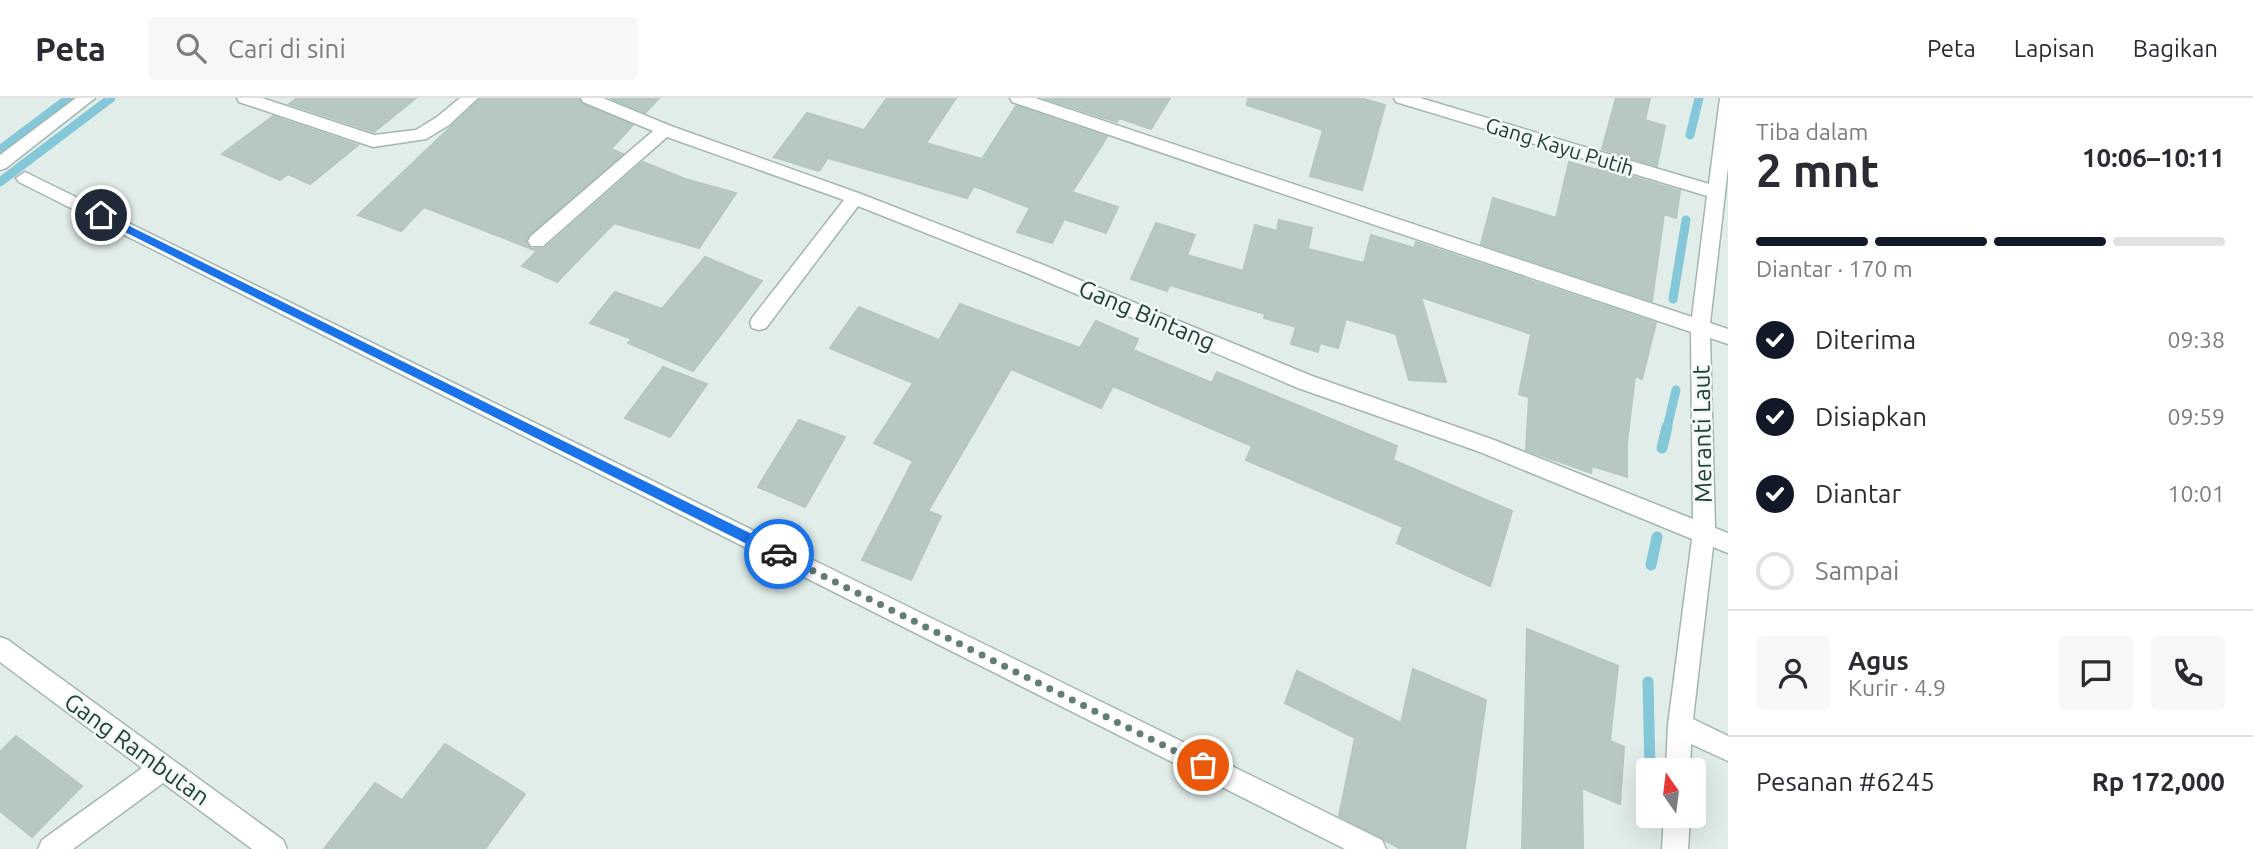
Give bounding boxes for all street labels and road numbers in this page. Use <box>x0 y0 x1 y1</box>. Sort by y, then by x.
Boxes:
street label: Gang Kayu Putih <box>1483 112 1637 180</box>
street label: Gang Bintang <box>1075 274 1219 356</box>
street label: Meranti Laut <box>1687 364 1717 503</box>
street label: Gang Rambutan <box>59 687 215 811</box>

